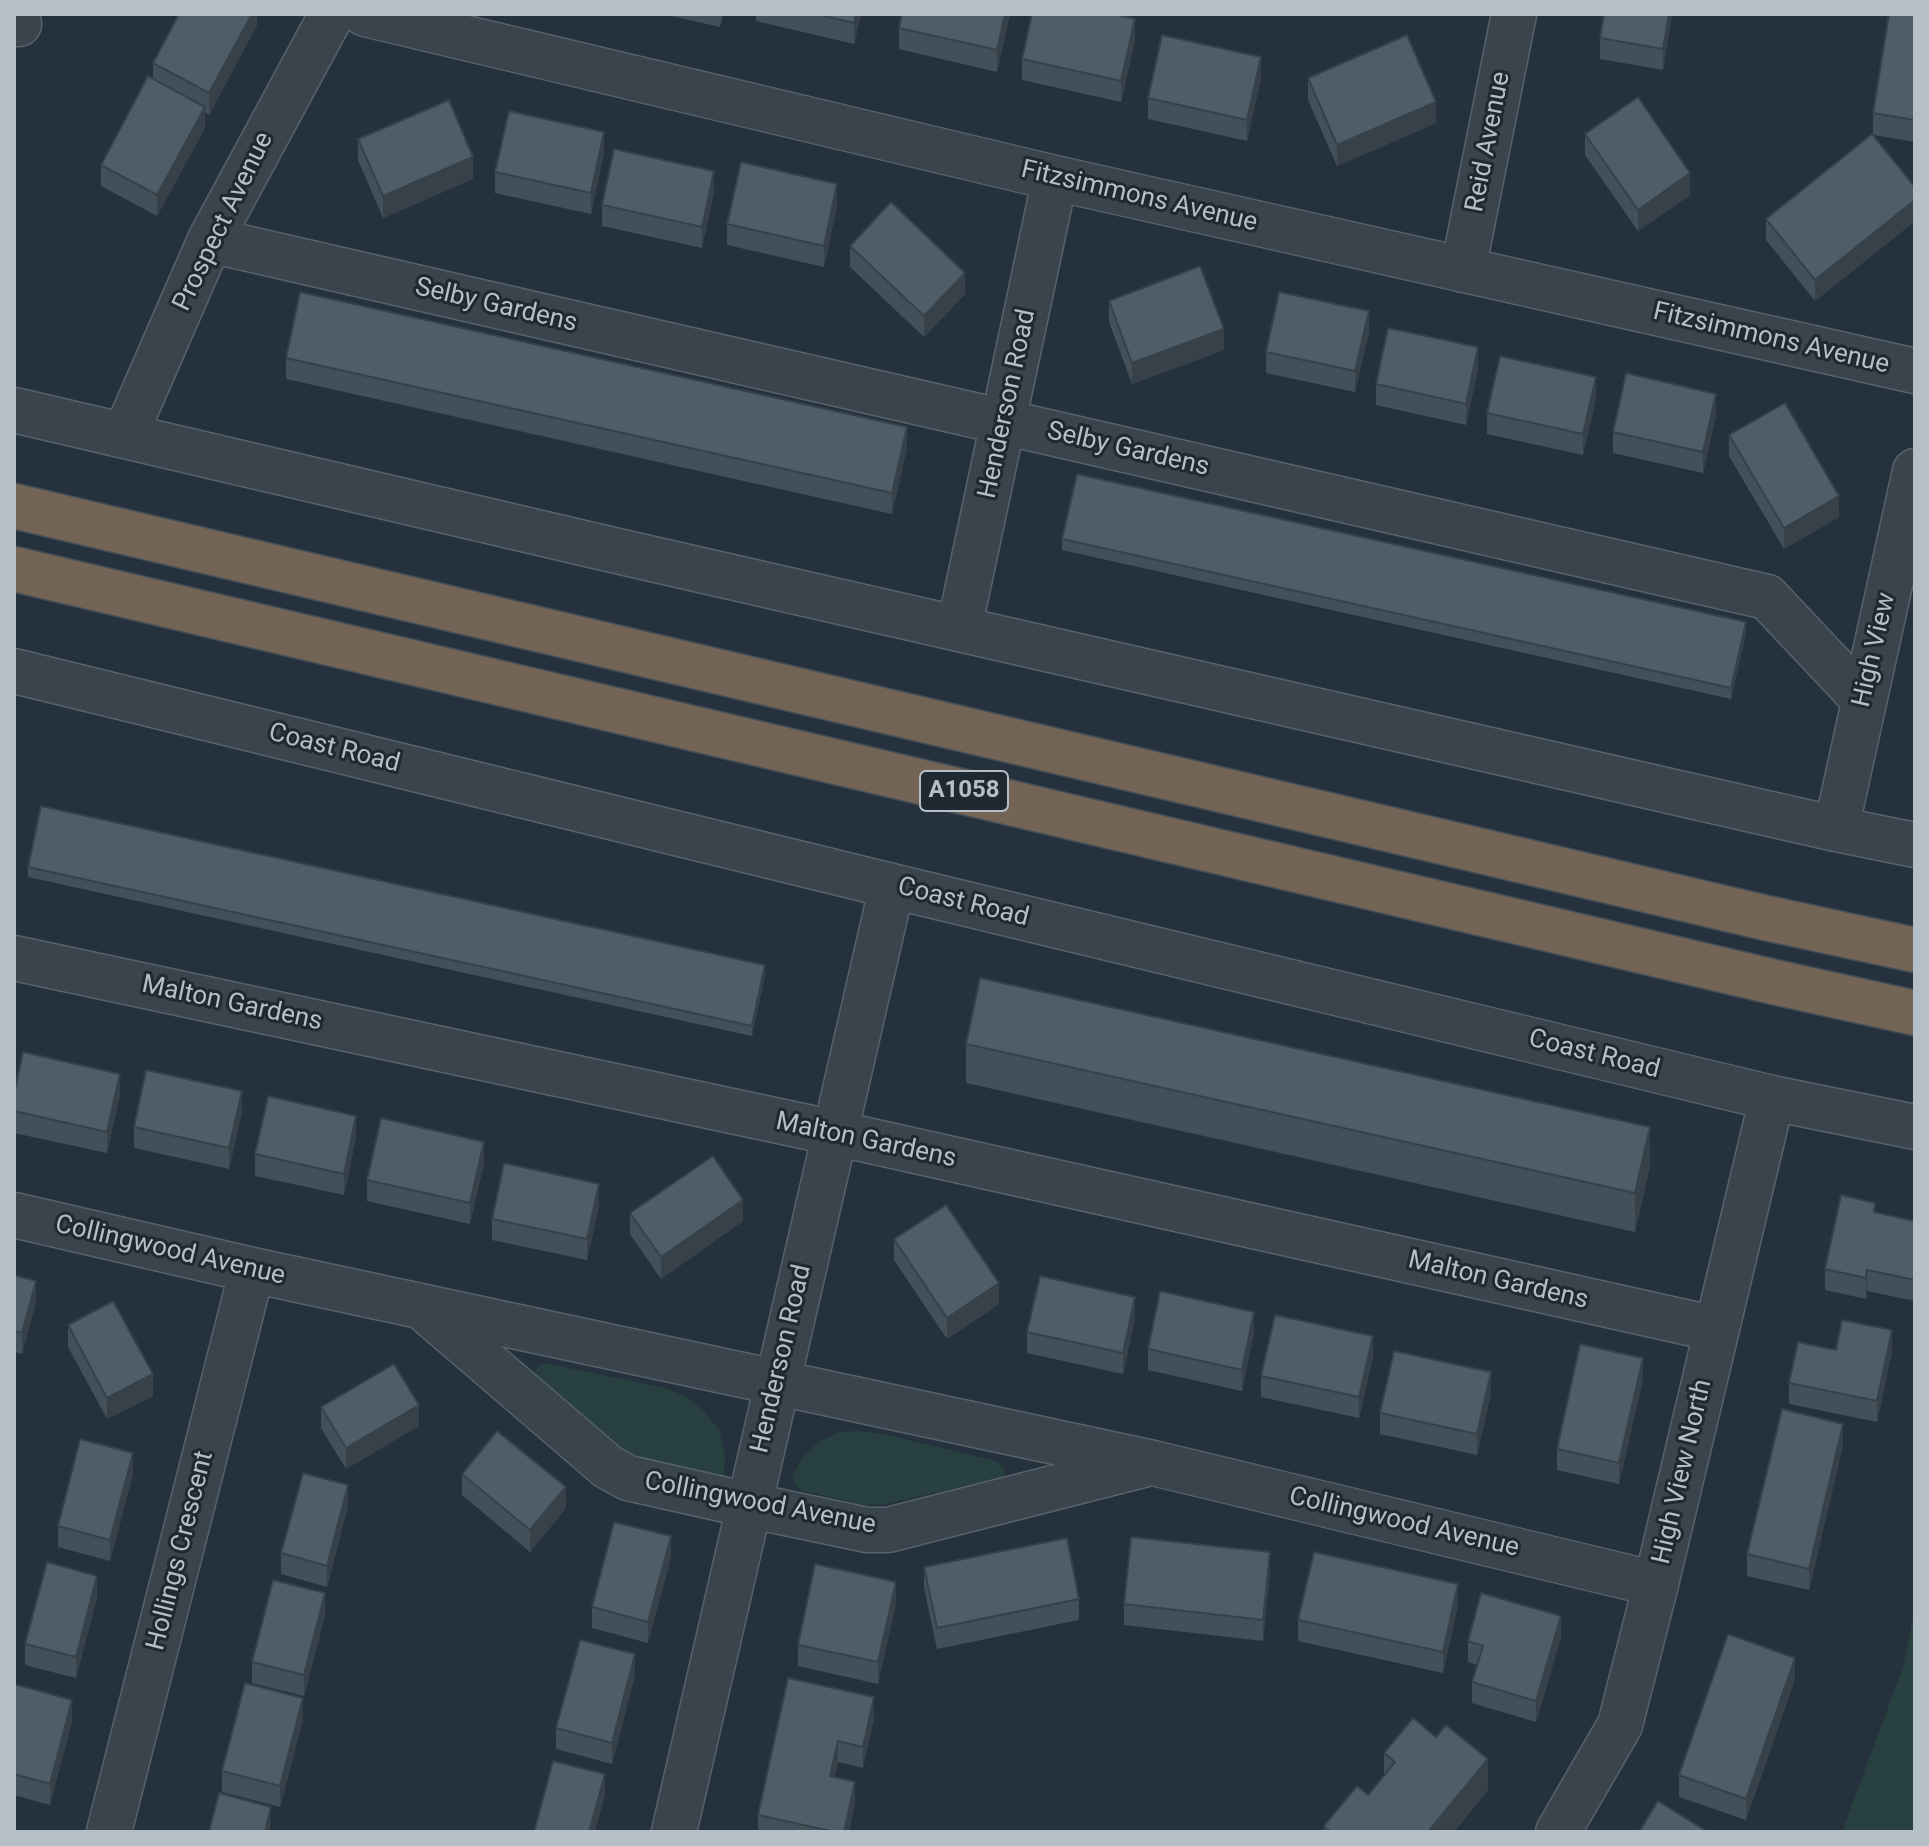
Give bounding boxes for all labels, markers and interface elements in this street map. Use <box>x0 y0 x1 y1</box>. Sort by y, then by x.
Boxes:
street label: Reid Avenue <box>1460 69 1518 215</box>
street label: Prospect Avenue <box>167 127 281 317</box>
street label: Fitzsimmons Avenue <box>1018 155 1260 239</box>
street label: Selby Gardens <box>412 272 580 340</box>
street label: Fitzsimmons Avenue <box>1650 297 1892 381</box>
street label: Henderson Road <box>973 307 1043 501</box>
street label: Selby Gardens <box>1044 416 1212 484</box>
street label: High View <box>1847 590 1903 710</box>
street label: Coast Road <box>265 718 403 780</box>
road number: A1058 <box>920 771 1008 811</box>
street label: Coast Road <box>894 872 1032 934</box>
street label: Malton Gardens <box>139 970 325 1038</box>
street label: Coast Road <box>1525 1024 1663 1086</box>
street label: Malton Gardens <box>773 1107 959 1175</box>
street label: Collingwood Avenue <box>52 1209 288 1293</box>
street label: Malton Gardens <box>1405 1245 1591 1317</box>
street label: Henderson Road <box>745 1262 819 1456</box>
street label: High View North <box>1647 1377 1719 1567</box>
street label: Hollings Crescent <box>141 1448 221 1654</box>
street label: Collingwood Avenue <box>642 1466 878 1542</box>
street label: Collingwood Avenue <box>1286 1481 1522 1565</box>

